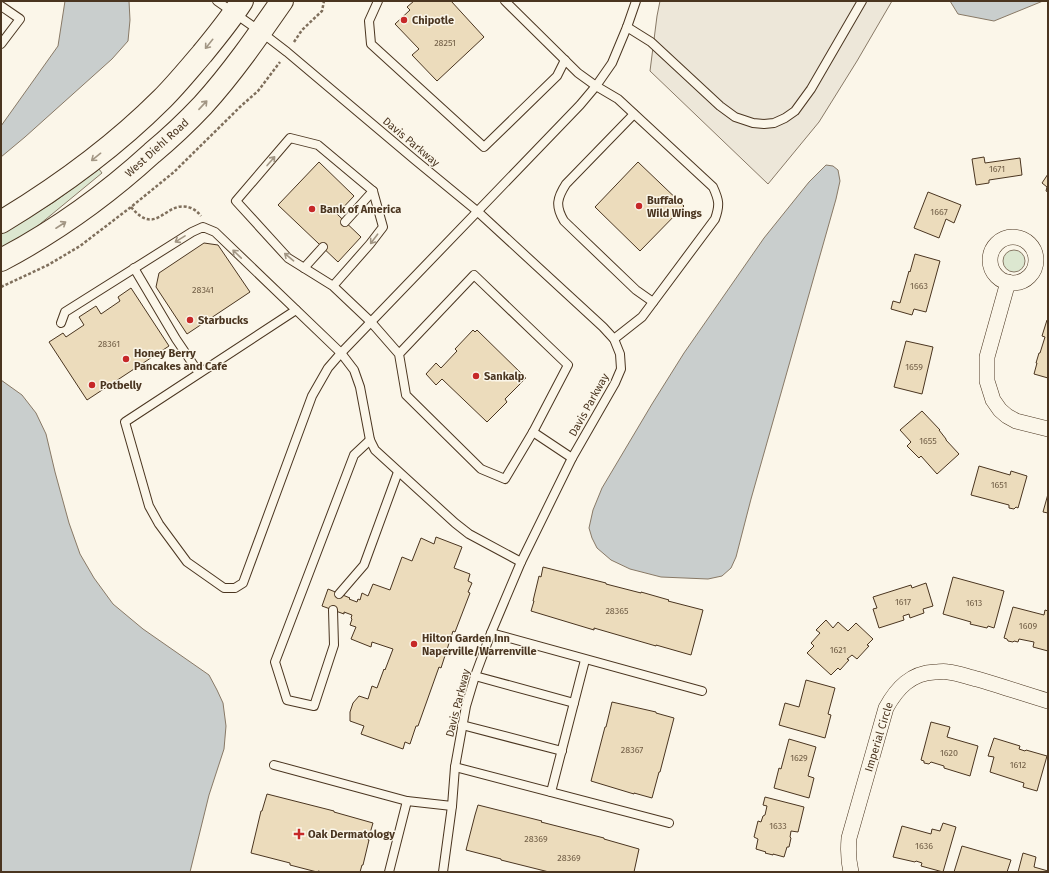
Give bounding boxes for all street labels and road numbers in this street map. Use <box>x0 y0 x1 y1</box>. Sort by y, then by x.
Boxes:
street label: Davis Parkway <box>380 115 442 170</box>
street label: West Diehl Road <box>123 116 191 180</box>
street label: Davis Parkway <box>566 371 612 439</box>
street label: Davis Parkway <box>443 667 473 739</box>
street label: Imperial Circle <box>862 701 896 773</box>

